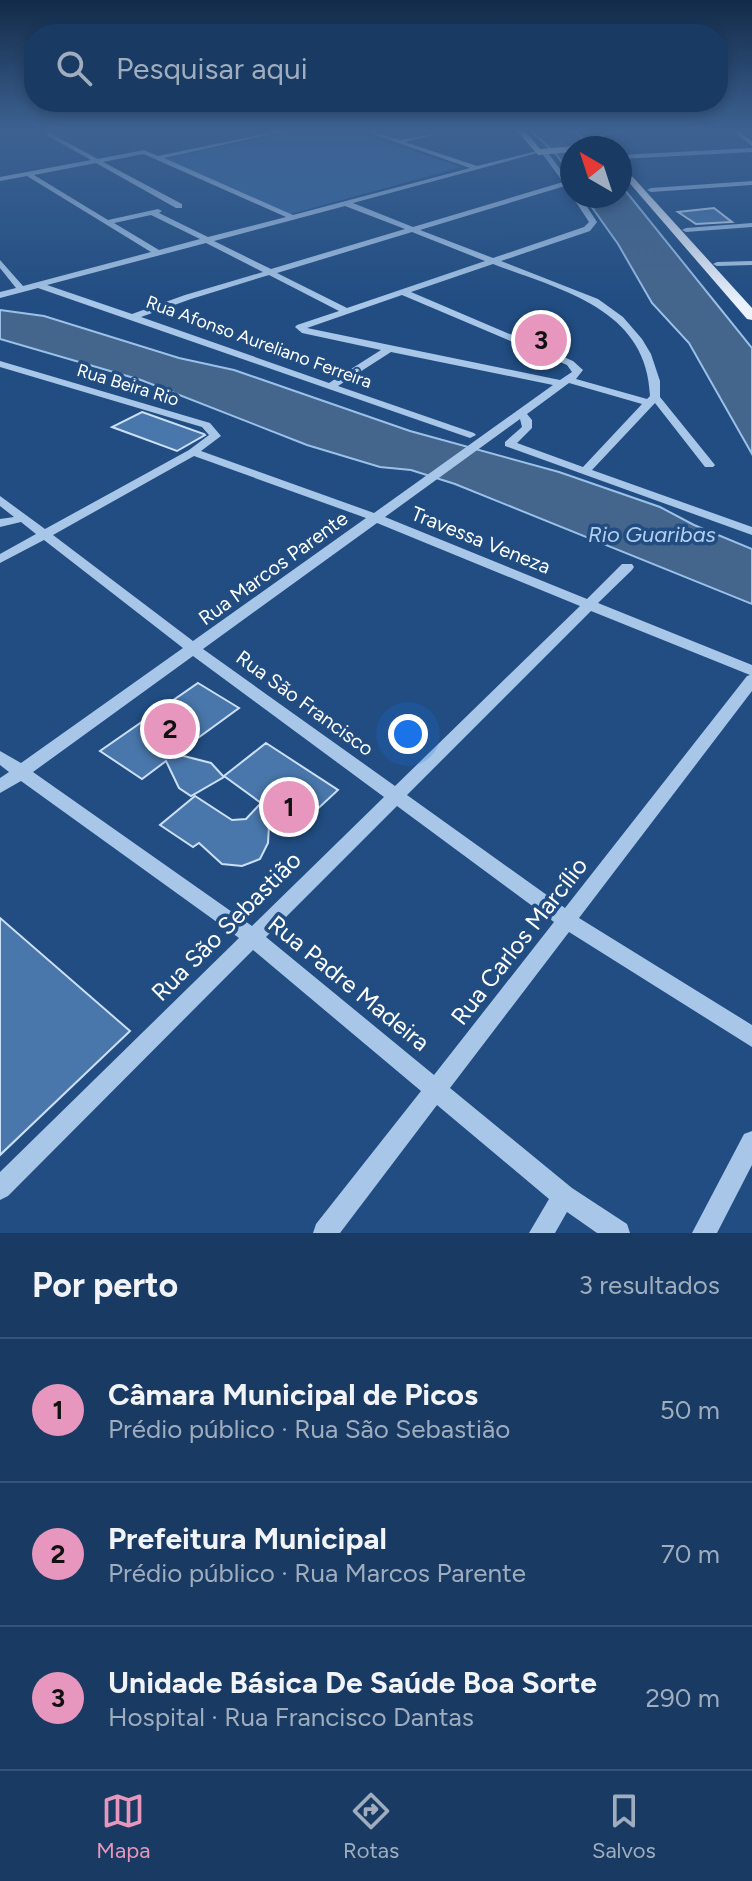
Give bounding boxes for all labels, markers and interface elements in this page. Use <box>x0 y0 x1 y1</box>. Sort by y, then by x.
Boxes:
search box <box>24 24 728 112</box>
icon: search <box>52 46 96 90</box>
text: Pesquisar aqui <box>116 50 308 87</box>
north arrow <box>560 136 632 208</box>
street label: Rua Afonso Aureliano Ferreira <box>143 291 375 393</box>
pin: 3 <box>515 310 567 370</box>
street label: Rua Beira Rio <box>74 359 182 411</box>
street label: Travessa Veneza <box>408 501 554 579</box>
street label: Rua Marcos Parente <box>194 506 352 630</box>
water label: Rio Guaribas <box>588 521 716 548</box>
street label: Rua São Francisco <box>232 645 378 761</box>
pin: 2 <box>144 699 196 759</box>
your location <box>388 714 428 754</box>
pin: 1 <box>263 777 315 837</box>
street label: Rua São Sebastião <box>145 845 307 1007</box>
street label: Rua Carlos Marcílio <box>445 851 593 1031</box>
street label: Rua Padre Madeira <box>262 909 436 1057</box>
text: Por perto <box>32 1265 178 1306</box>
text: 3 resultados <box>579 1269 720 1301</box>
text: Câmara Municipal de Picos <box>108 1376 478 1413</box>
text: 1 <box>53 1394 63 1426</box>
text: 50 m <box>660 1394 720 1426</box>
text: Prédio público · Rua São Sebastião <box>108 1413 510 1445</box>
text: Prefeitura Municipal <box>108 1520 387 1557</box>
text: 2 <box>50 1538 66 1570</box>
text: 70 m <box>661 1538 720 1570</box>
text: Prédio público · Rua Marcos Parente <box>108 1557 526 1589</box>
text: Unidade Básica De Saúde Boa Sorte <box>108 1664 597 1701</box>
text: 3 <box>51 1682 65 1714</box>
text: 290 m <box>646 1682 720 1714</box>
text: Hospital · Rua Francisco Dantas <box>108 1701 474 1733</box>
tab: Mapa <box>96 1789 150 1864</box>
tab: Rotas <box>343 1789 399 1864</box>
tab: Salvos <box>592 1789 656 1864</box>

